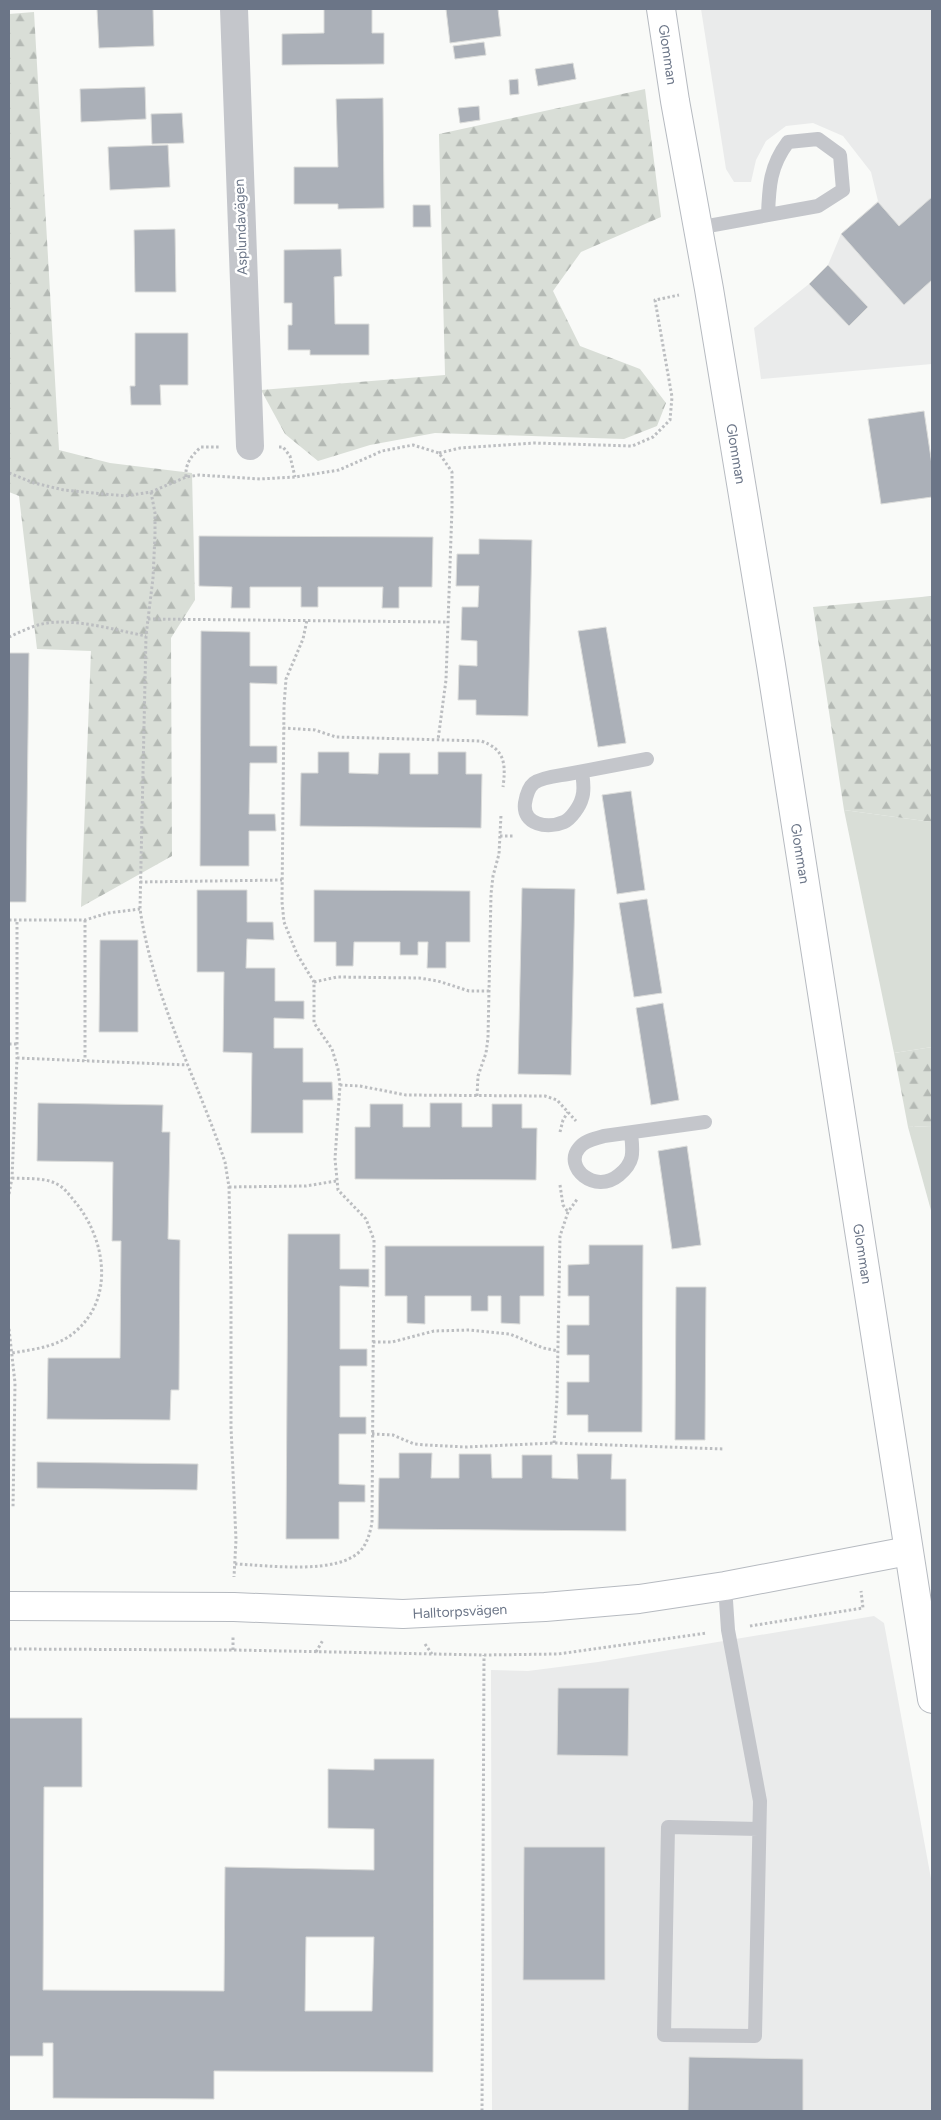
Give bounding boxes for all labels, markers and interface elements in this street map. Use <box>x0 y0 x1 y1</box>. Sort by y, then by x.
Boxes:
street label: Glomman <box>655 23 681 86</box>
street label: Asplundavägen <box>231 178 251 275</box>
street label: Glomman <box>723 422 750 485</box>
street label: Glomman <box>787 822 813 885</box>
street label: Glomman <box>850 1222 876 1285</box>
street label: Halltorpsvägen <box>412 1600 508 1622</box>

